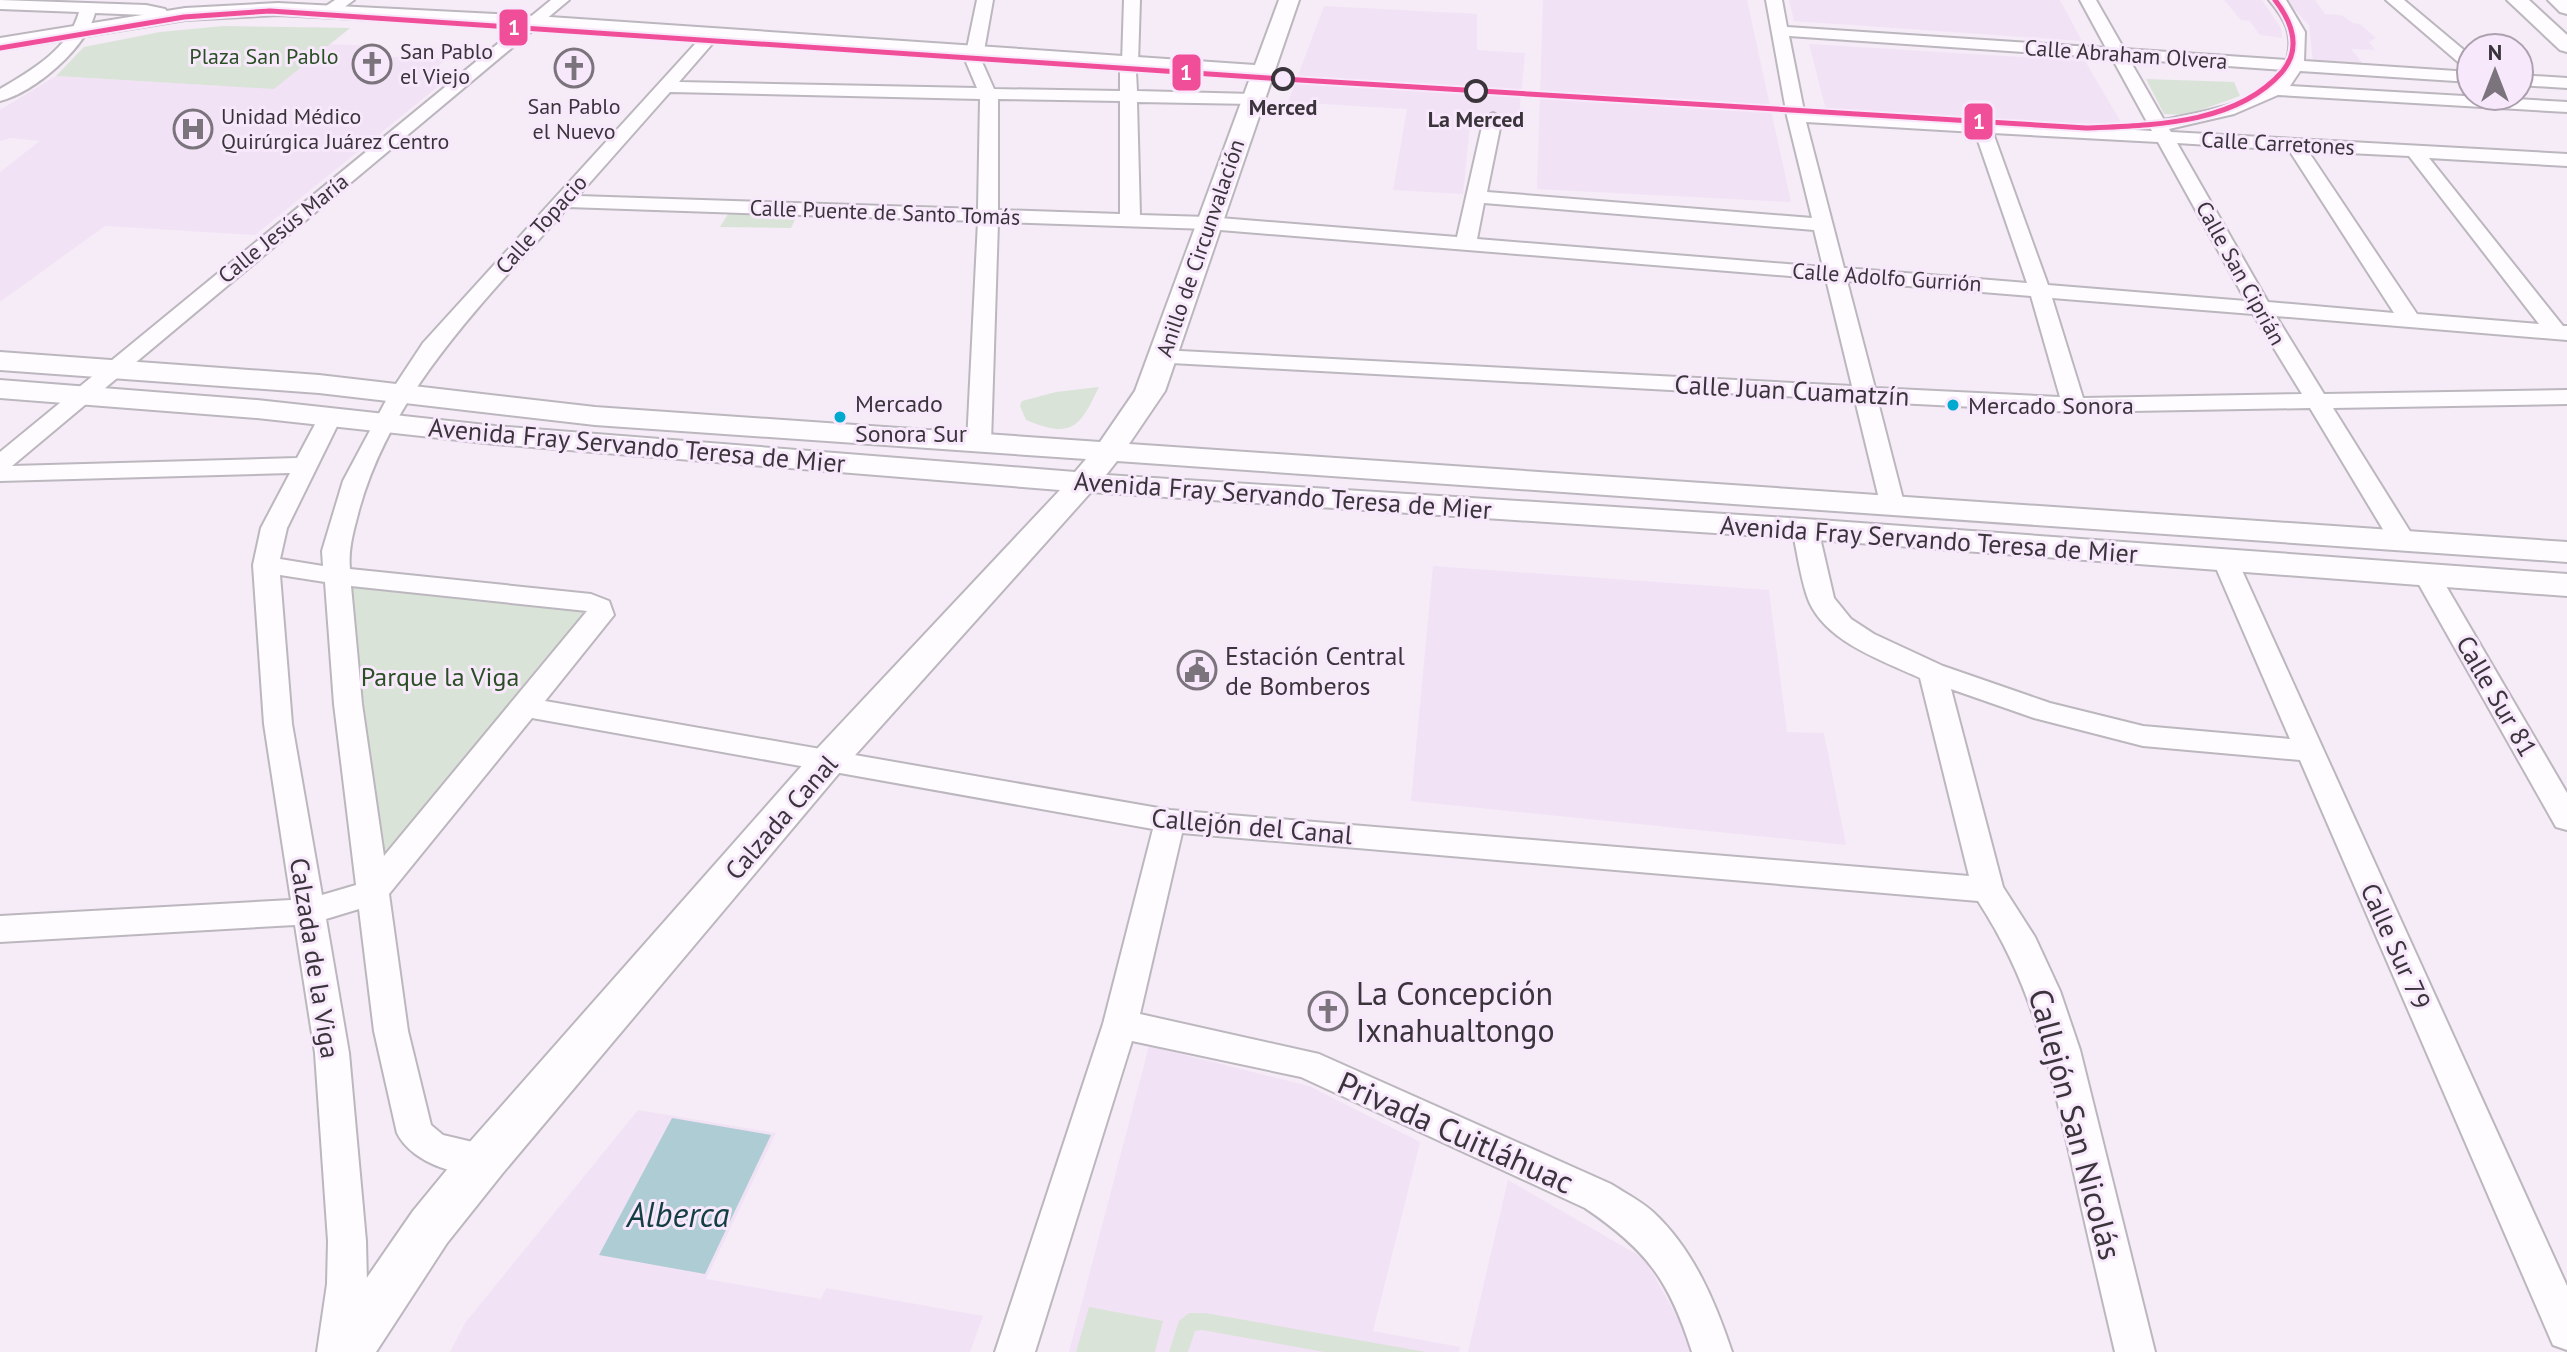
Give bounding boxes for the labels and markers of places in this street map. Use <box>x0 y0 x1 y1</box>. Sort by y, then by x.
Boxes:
place label: San Pablo el Viejo <box>400 37 493 90</box>
church icon: San Pablo el Viejo <box>351 43 393 85</box>
church icon: San Pablo el Nuevo <box>553 47 595 89</box>
marker: Merced <box>1272 68 1294 90</box>
marker: La Merced <box>1465 80 1487 102</box>
place label: San Pablo el Nuevo <box>527 92 621 145</box>
place label: Merced <box>1249 93 1317 121</box>
place label: Unidad Médico Quirúrgica Juárez Centro <box>221 102 449 155</box>
place label: La Merced <box>1428 105 1524 133</box>
hospital icon: Unidad Médico Quirúrgica Juárez Centro <box>172 108 214 150</box>
place label: Mercado Sonora Sur <box>855 388 967 449</box>
place label: Mercado Sonora <box>1968 390 2134 421</box>
marker: Mercado Sonora <box>1945 397 1961 413</box>
marker: Mercado Sonora Sur <box>832 409 848 425</box>
place label: Estación Central de Bomberos <box>1225 639 1405 702</box>
public building icon: Estación Central de Bomberos <box>1176 649 1218 691</box>
place label: La Concepción Ixnahualtongo <box>1356 972 1555 1051</box>
church icon: La Concepción Ixnahualtongo <box>1307 990 1349 1032</box>

